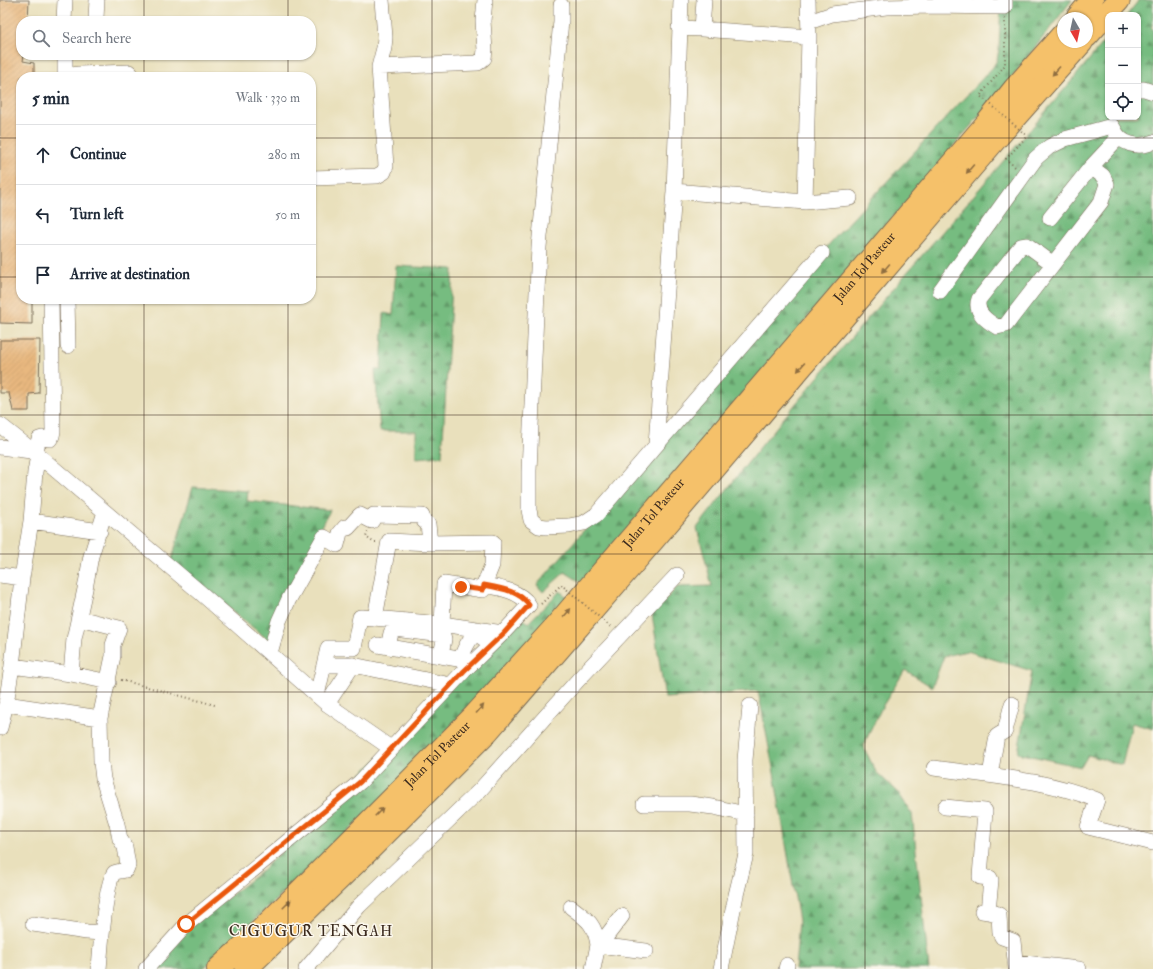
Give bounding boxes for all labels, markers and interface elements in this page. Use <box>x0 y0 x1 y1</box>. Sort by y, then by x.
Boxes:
north arrow <box>1057 12 1093 48</box>
map controls <box>1105 12 1141 120</box>
button: + <box>1105 12 1141 48</box>
search box <box>16 16 316 60</box>
icon: search <box>30 27 52 49</box>
text: Search here <box>62 29 131 48</box>
button: − <box>1105 48 1141 84</box>
one-way arrow <box>1051 66 1061 76</box>
button: locate <box>1105 84 1141 120</box>
text: 5 min <box>32 88 70 109</box>
text: Walk · 330 m <box>236 90 300 106</box>
icon: ahead <box>32 144 54 166</box>
text: Continue <box>70 145 126 164</box>
text: 280 m <box>268 147 300 163</box>
one-way arrow <box>966 164 975 174</box>
icon: left <box>32 204 54 226</box>
text: Turn left <box>70 205 124 224</box>
text: 50 m <box>275 207 300 223</box>
street label: Jalan Tol Pasteur <box>830 229 899 306</box>
one-way arrow <box>881 263 890 273</box>
icon: arrive <box>32 264 54 286</box>
text: Arrive at destination <box>70 265 190 284</box>
one-way arrow <box>797 361 806 372</box>
street label: Jalan Tol Pasteur <box>619 475 688 552</box>
route end <box>452 578 470 596</box>
one-way arrow <box>562 608 572 618</box>
one-way arrow <box>475 705 484 714</box>
street label: Jalan Tol Pasteur <box>400 718 474 792</box>
one-way arrow <box>374 807 384 817</box>
one-way arrow <box>282 899 292 909</box>
route start <box>177 915 195 933</box>
district label: CIGUGUR TENGAH <box>229 922 393 941</box>

